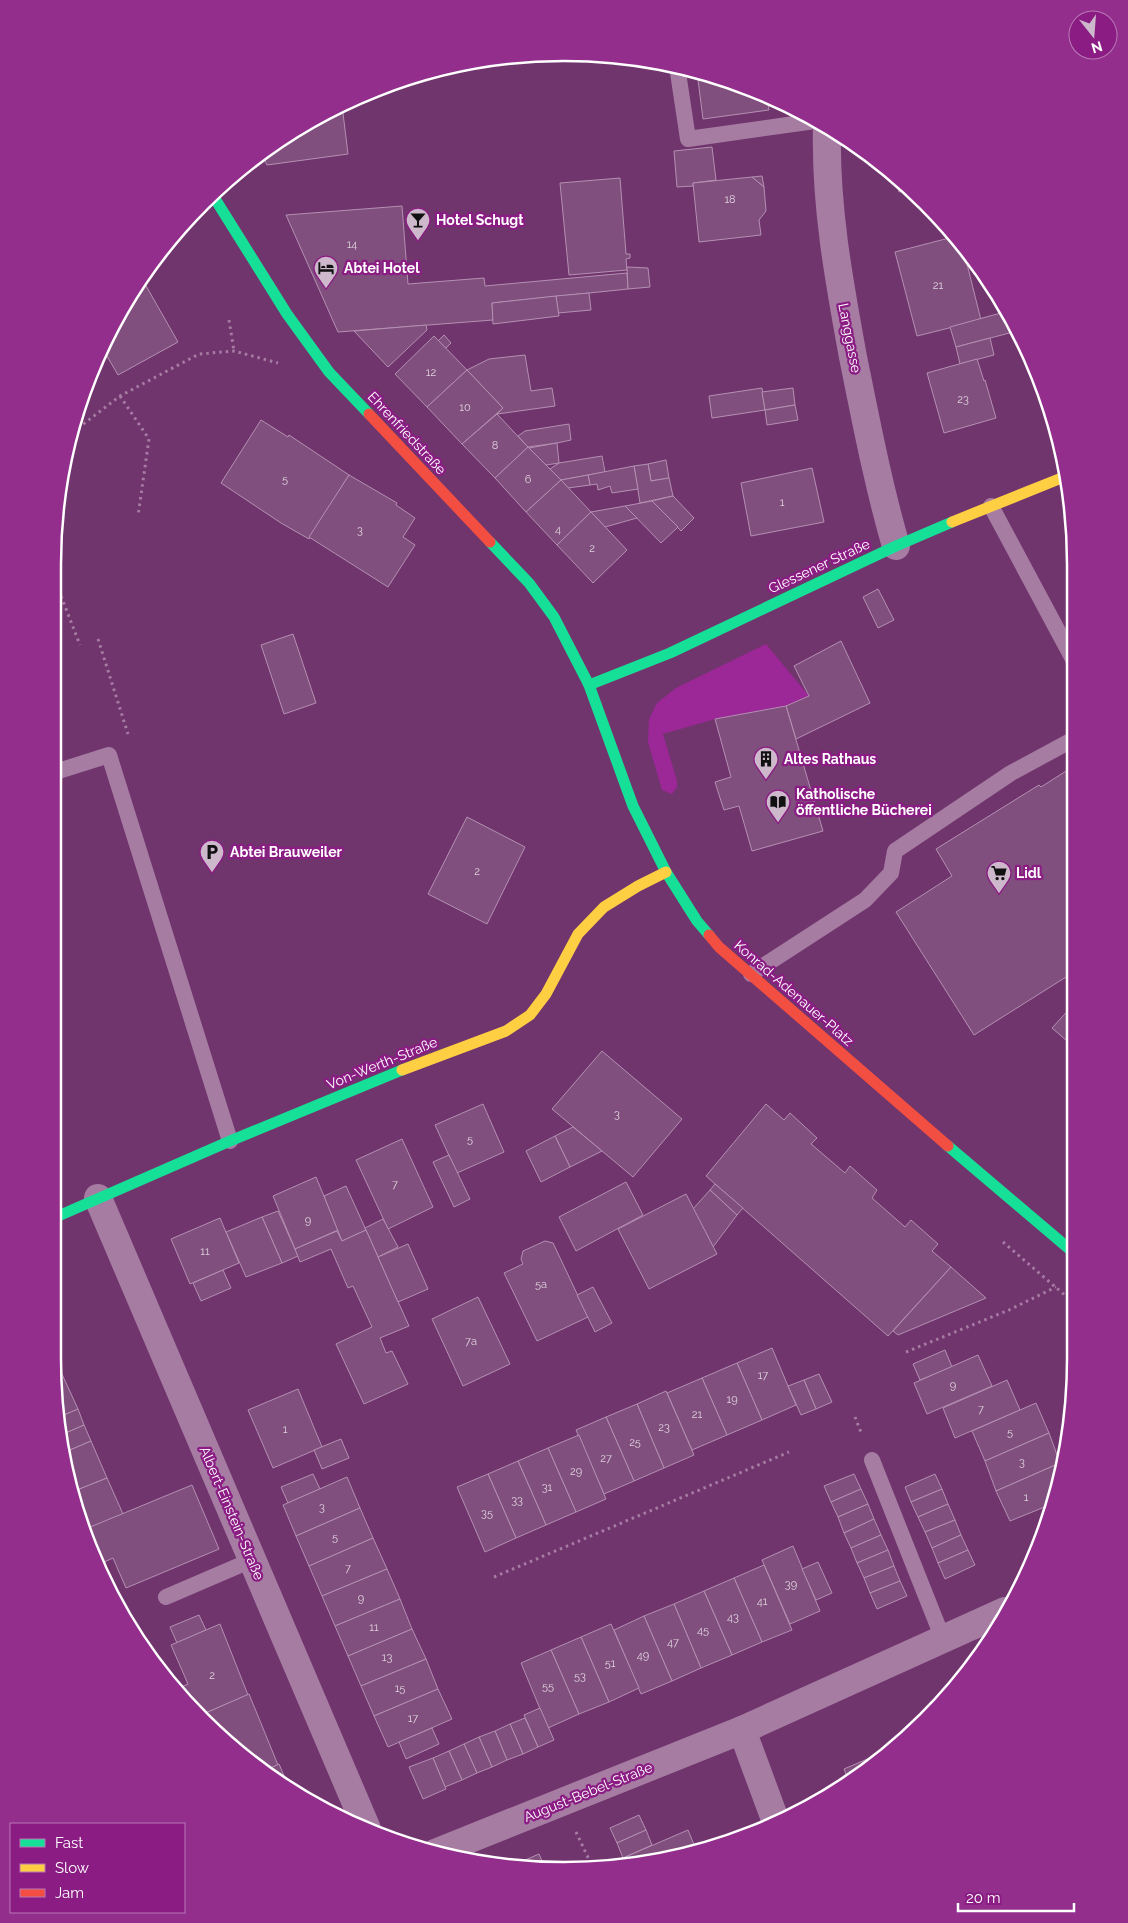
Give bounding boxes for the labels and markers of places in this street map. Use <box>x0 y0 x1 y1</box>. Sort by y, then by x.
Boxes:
bar icon: Hotel Schugt <box>405 207 431 241</box>
place label: Hotel Schugt <box>436 212 524 228</box>
hotel icon: Abtei Hotel <box>313 255 339 289</box>
place label: Abtei Hotel <box>344 260 420 276</box>
building icon: Altes Rathaus <box>753 746 779 780</box>
place label: Altes Rathaus <box>784 751 876 767</box>
place label: Katholische öffentliche Bücherei <box>796 786 932 818</box>
library icon: Katholische öffentliche Bücherei <box>765 789 791 823</box>
parking icon: Abtei Brauweiler <box>199 839 225 873</box>
place label: Abtei Brauweiler <box>230 844 343 860</box>
supermarket icon: Lidl <box>986 860 1012 894</box>
place label: Lidl <box>1016 865 1042 881</box>

